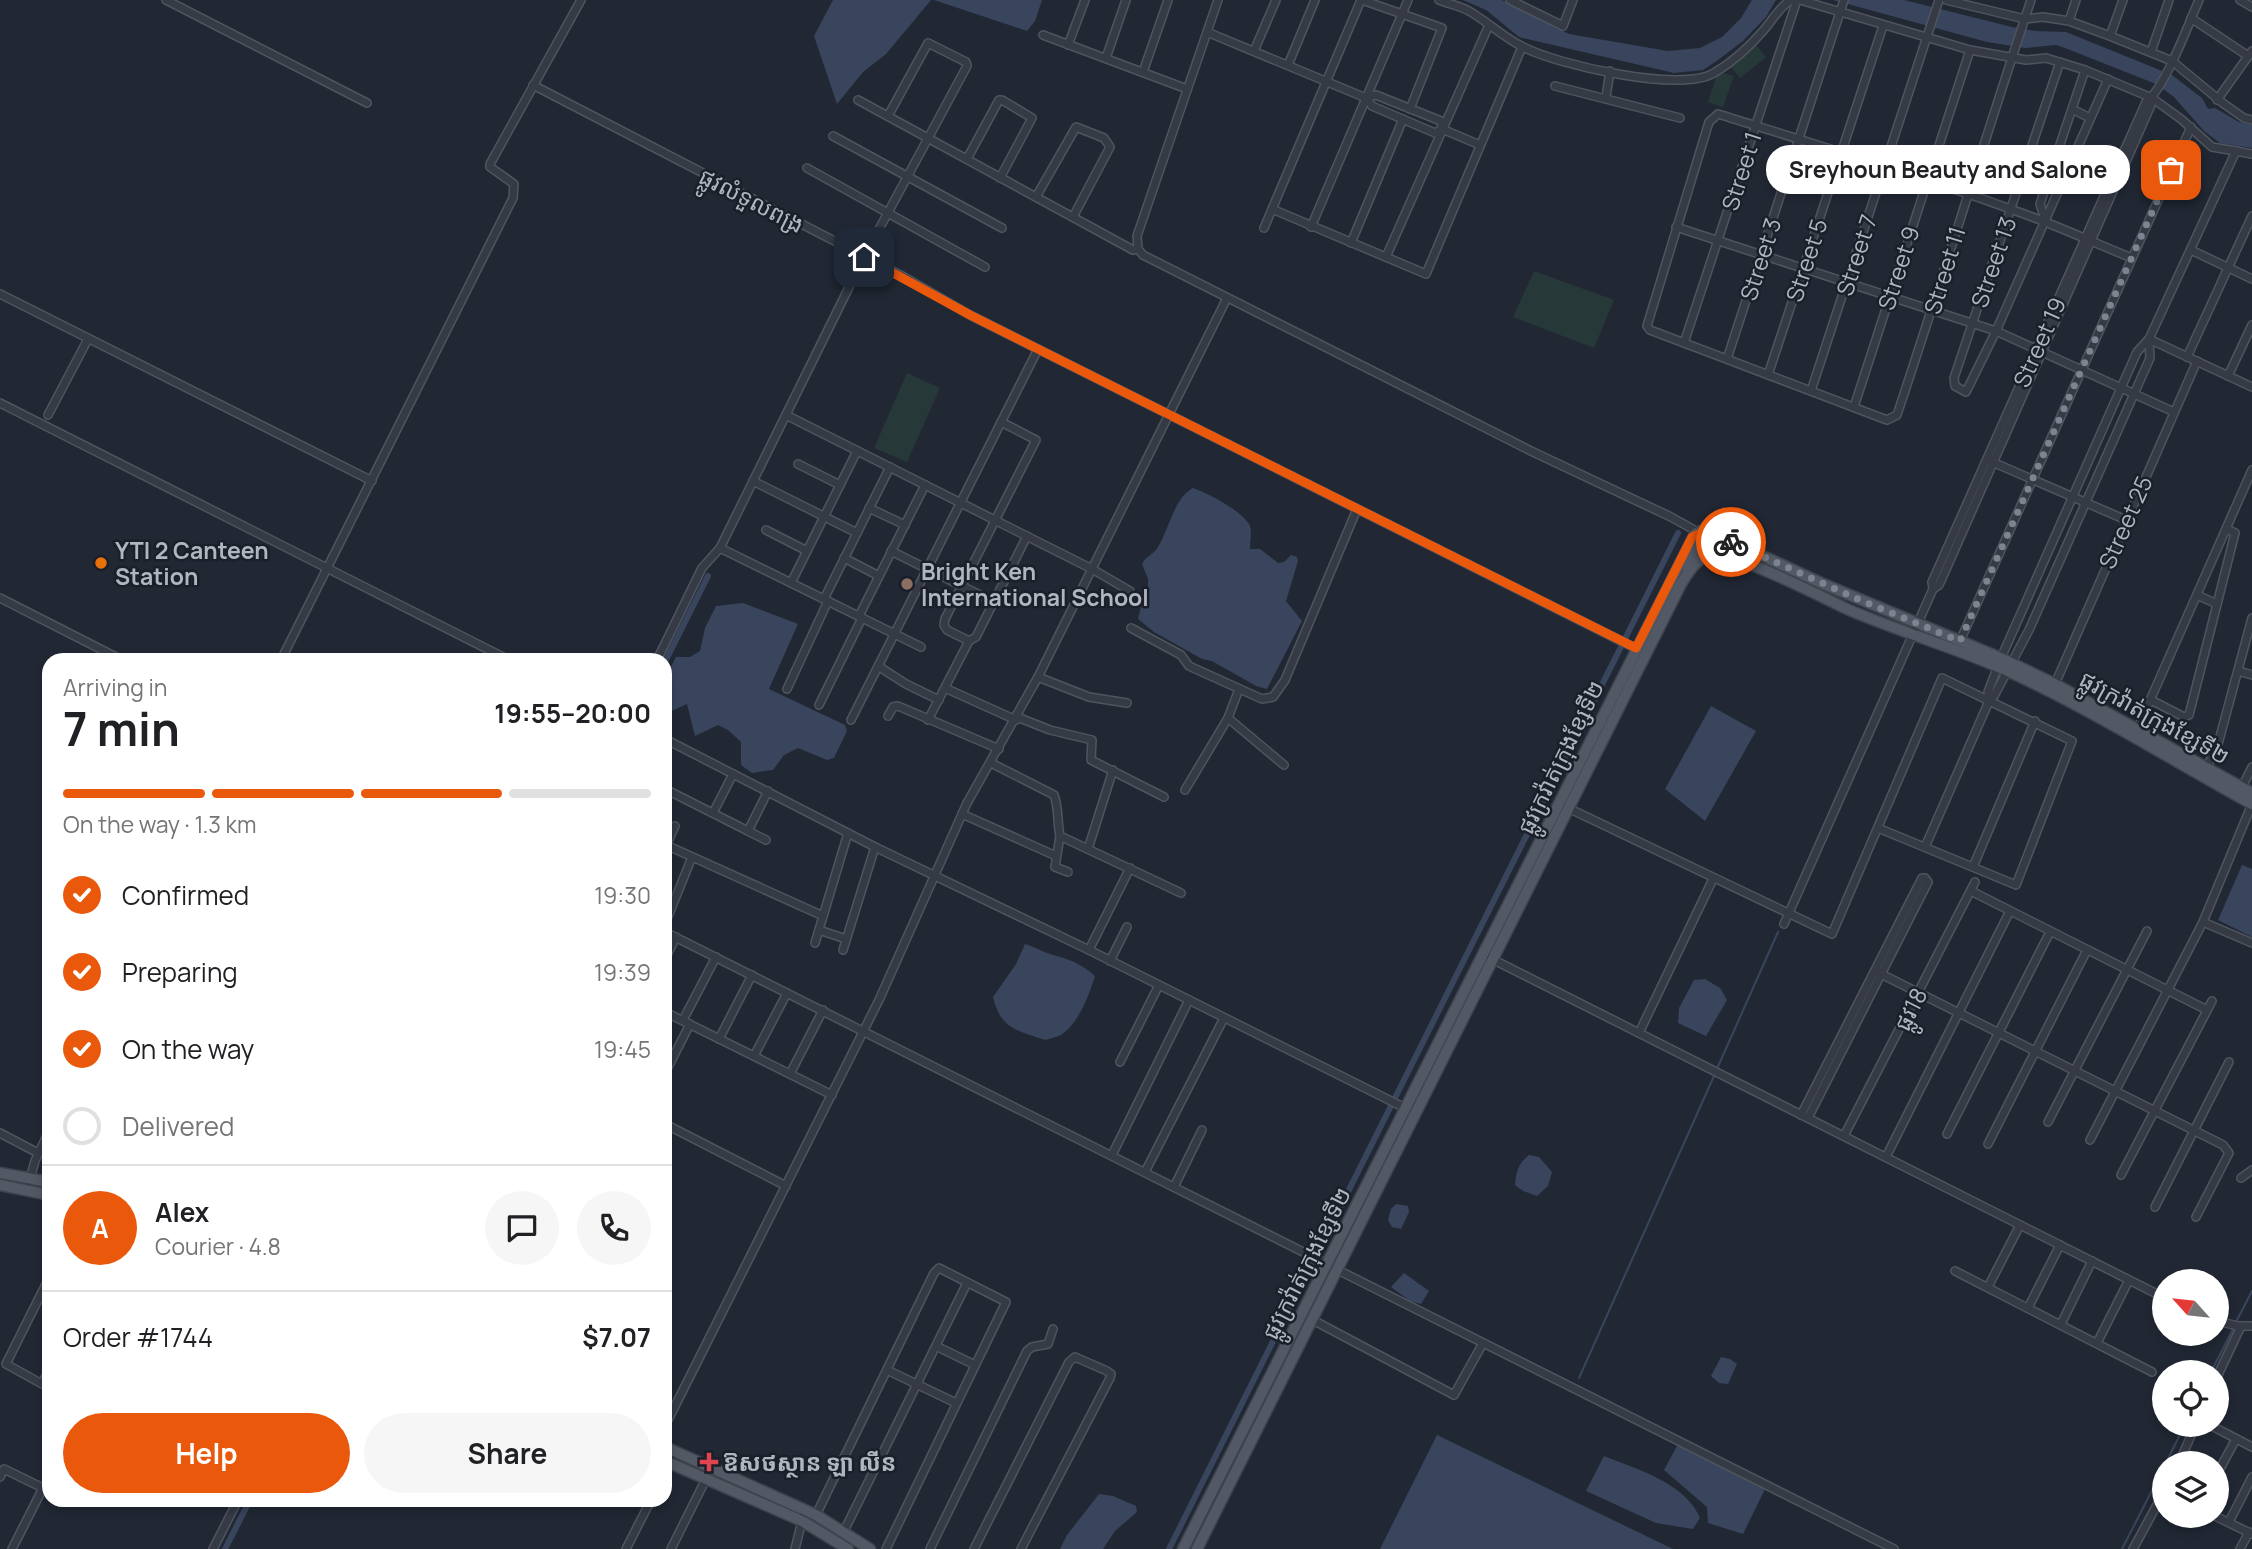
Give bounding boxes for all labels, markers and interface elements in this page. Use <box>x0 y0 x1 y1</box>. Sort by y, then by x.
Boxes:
street label: Street 1 <box>1713 127 1769 215</box>
pin <box>2141 140 2201 200</box>
callout: Sreyhoun Beauty and Salone <box>1765 146 2129 194</box>
icon: bag <box>2152 151 2190 189</box>
text: Sreyhoun Beauty and Salone <box>1789 153 2107 185</box>
street label: ផ្លូវលំទួលពង្រ <box>691 160 810 246</box>
street label: Street 7 <box>1828 210 1884 300</box>
street label: Street 13 <box>1963 212 2023 312</box>
street label: Street 3 <box>1732 214 1788 304</box>
street label: Street 5 <box>1778 214 1834 306</box>
street label: Street 9 <box>1869 222 1927 314</box>
street label: Street 11 <box>1916 222 1972 318</box>
pin <box>834 227 894 287</box>
icon: home <box>845 238 883 276</box>
street label: Street 19 <box>2005 292 2073 392</box>
street label: Street 25 <box>2090 470 2160 574</box>
courier <box>1696 507 1766 577</box>
icon: bike <box>1712 523 1750 561</box>
place label: YTI 2 Canteen Station <box>115 534 269 592</box>
marker: YTI 2 Canteen Station <box>93 555 109 571</box>
place label: Bright Ken International School <box>921 555 1149 613</box>
marker: Bright Ken International School <box>899 576 915 592</box>
street label: ផ្លូវក្រវ៉ាត់ក្រុងខ្សែទី២ <box>2071 662 2236 777</box>
text: Arriving in <box>63 671 168 703</box>
street label: ផ្លូវក្រវ៉ាត់ក្រុងខ្សែទី២ <box>1509 675 1617 842</box>
text: 19:55–20:00 <box>494 695 651 731</box>
text: 7 min <box>63 697 180 760</box>
text: On the way · 1.3 km <box>63 808 257 840</box>
icon: check <box>63 876 101 914</box>
text: Confirmed <box>122 877 249 913</box>
text: 19:30 <box>594 879 651 911</box>
icon: check <box>63 953 101 991</box>
text: Preparing <box>122 954 238 990</box>
text: 19:39 <box>594 956 651 988</box>
street label: ផ្លូវ18 <box>1886 982 1940 1039</box>
icon: check <box>63 1030 101 1068</box>
text: On the way <box>122 1031 254 1067</box>
text: 19:45 <box>594 1033 651 1065</box>
text: Delivered <box>122 1108 234 1144</box>
street label: ផ្លូវក្រវ៉ាត់ក្រុងខ្សែទី២ <box>1254 1181 1364 1348</box>
button: chat <box>485 1191 559 1265</box>
button: phone <box>577 1191 651 1265</box>
text: Alex <box>155 1194 209 1230</box>
text: A <box>91 1210 109 1246</box>
text: Courier · 4.8 <box>155 1230 281 1262</box>
north arrow <box>2152 1269 2230 1346</box>
map controls <box>2152 1269 2229 1528</box>
text: Order #1744 <box>63 1319 213 1355</box>
text: $7.07 <box>582 1319 651 1355</box>
button: locate <box>2152 1360 2229 1437</box>
button: Help <box>63 1413 350 1493</box>
button: Share <box>364 1413 651 1493</box>
place label: ឱសថស្ថាន ឡា លីន <box>723 1446 896 1478</box>
button: layers <box>2152 1451 2229 1528</box>
marker: ឱសថស្ថាន ឡា លីន <box>701 1454 717 1470</box>

